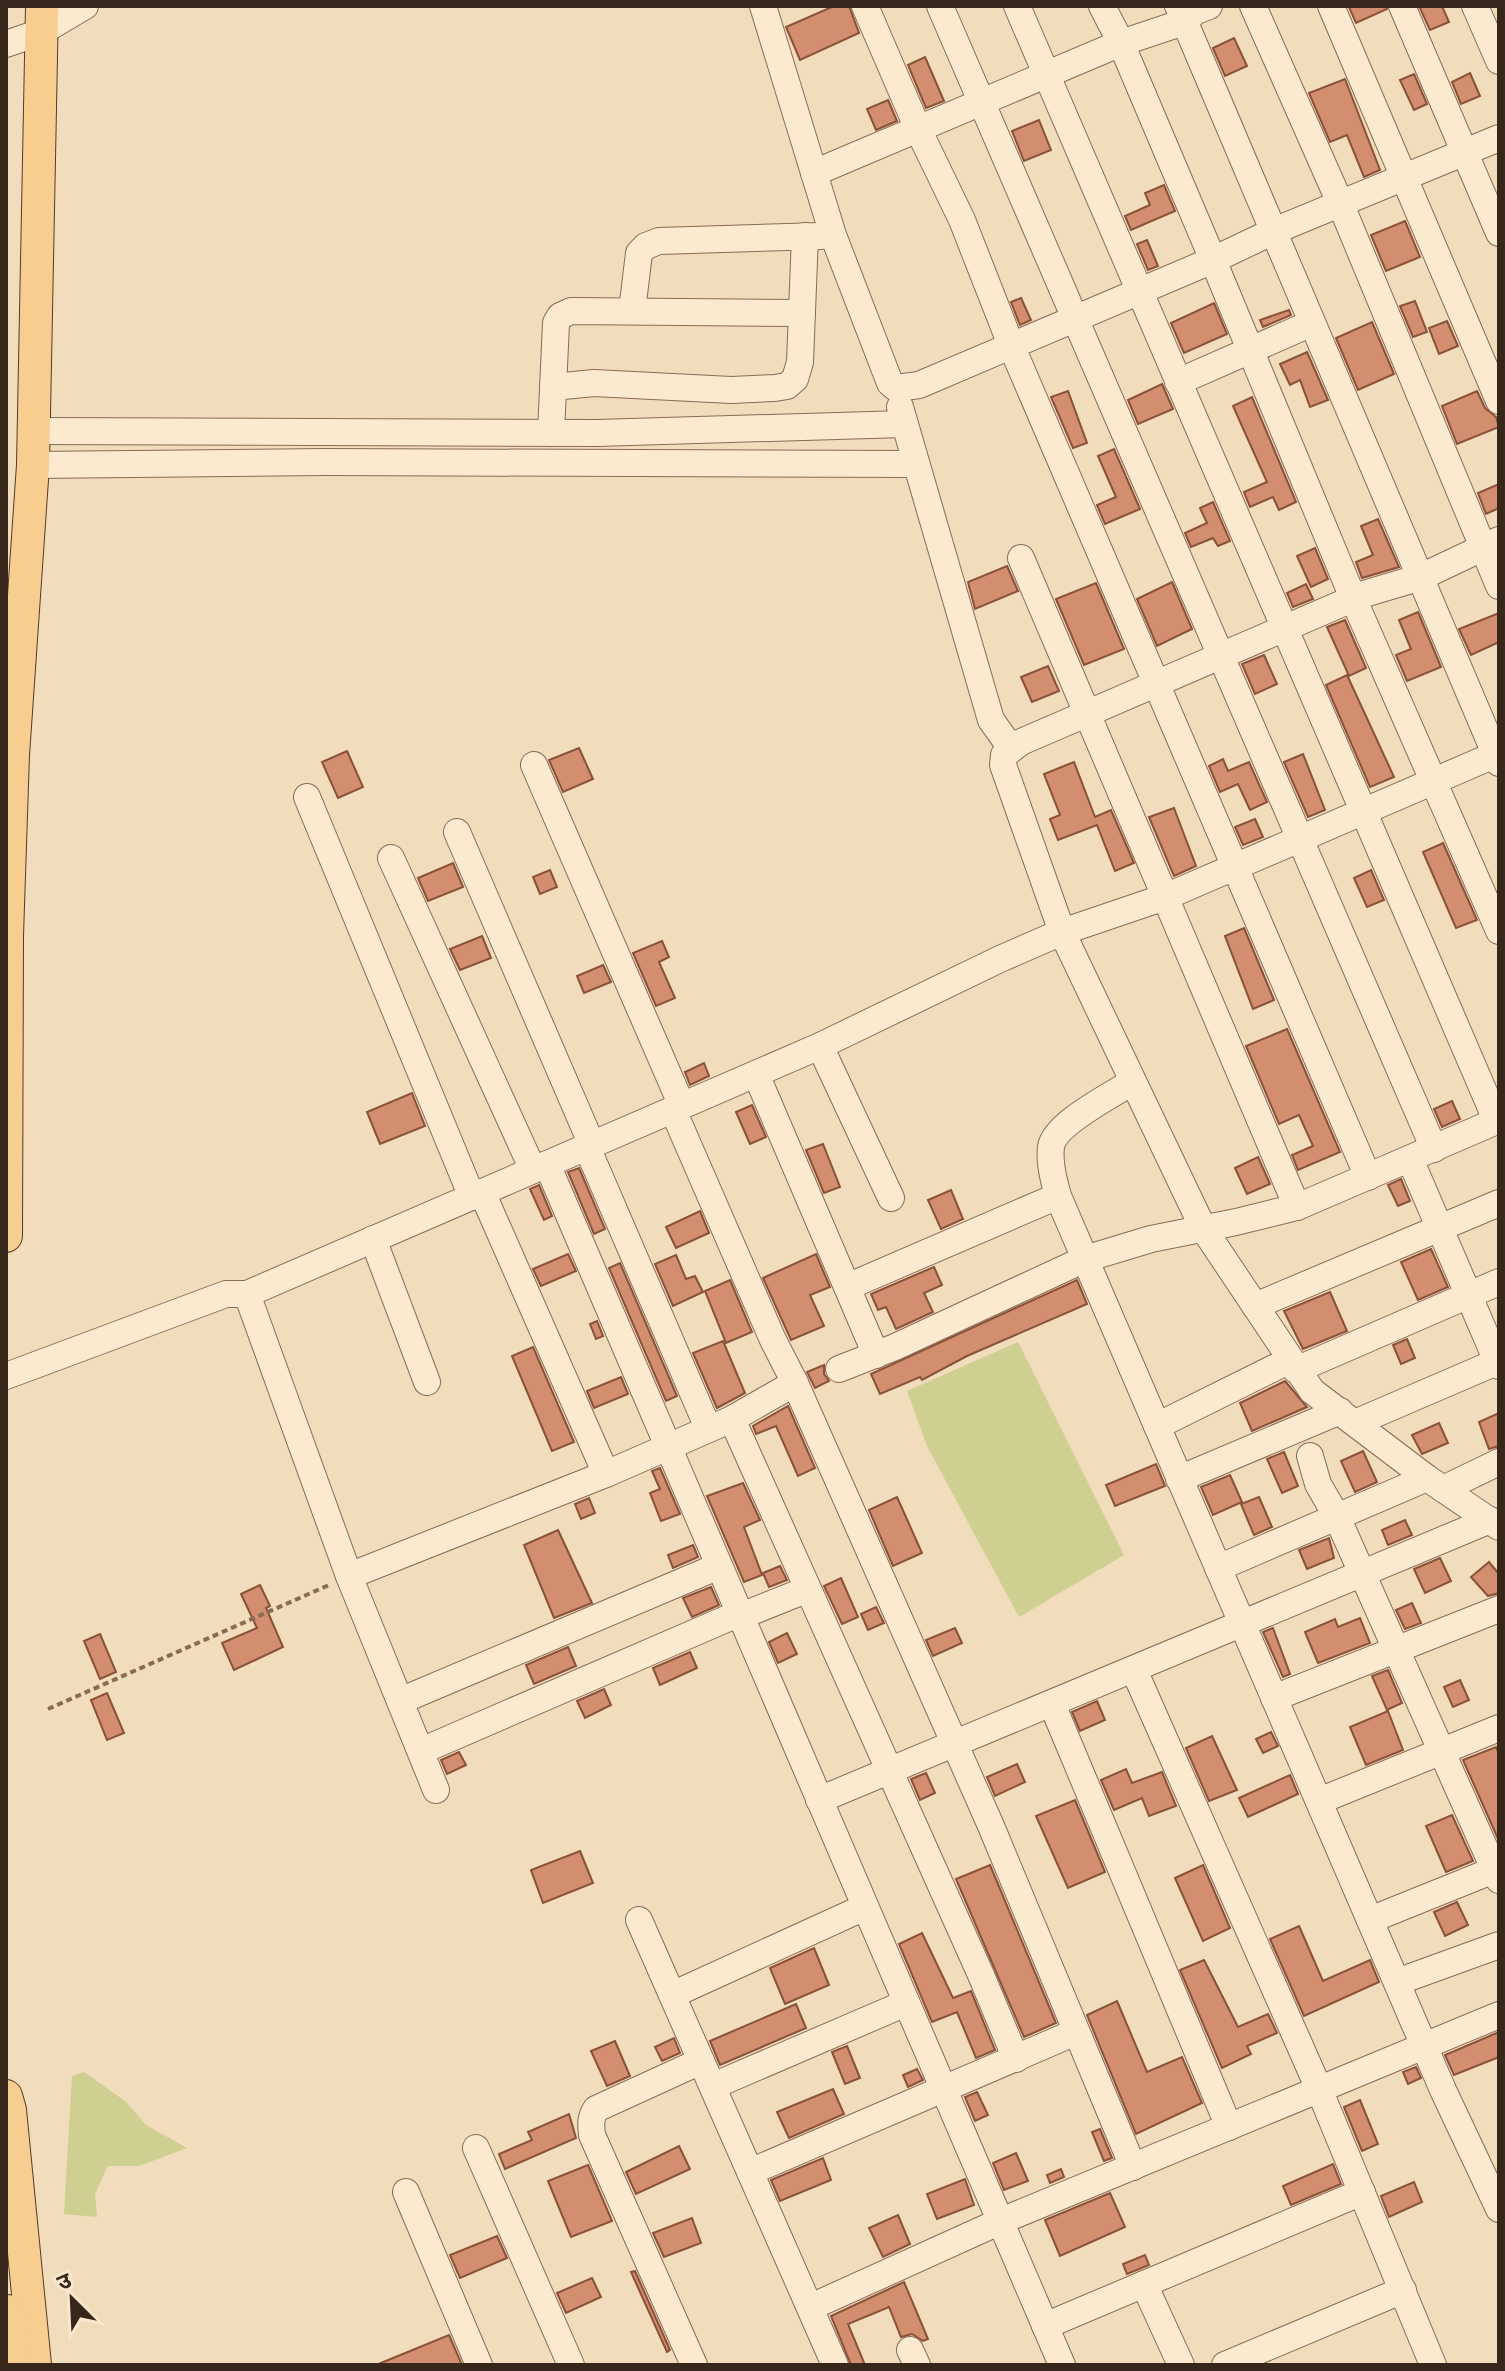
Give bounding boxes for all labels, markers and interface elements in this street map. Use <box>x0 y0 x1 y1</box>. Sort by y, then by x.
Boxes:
north arrow <box>32 2259 112 2339</box>
text: उ <box>53 2267 76 2295</box>

